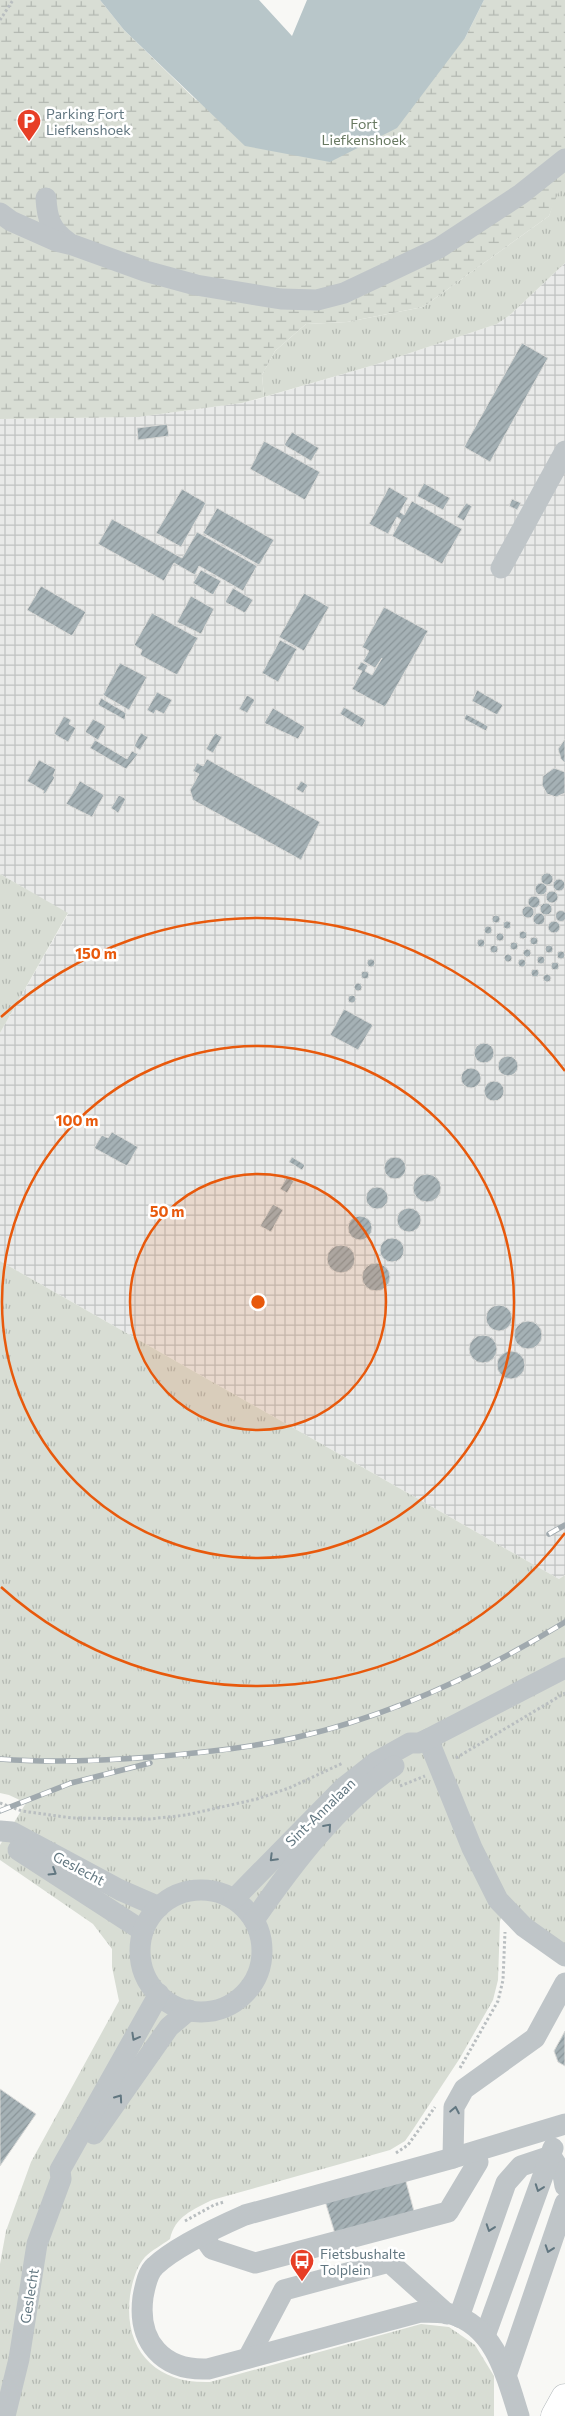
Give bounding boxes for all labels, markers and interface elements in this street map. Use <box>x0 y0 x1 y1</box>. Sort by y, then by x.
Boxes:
place label: Parking Fort Liefkenshoek <box>46 105 131 138</box>
parking icon: Parking Fort Liefkenshoek <box>16 108 42 142</box>
park label: Fort Liefkenshoek <box>322 115 407 148</box>
text: 150 m <box>75 944 117 962</box>
text: 100 m <box>56 1111 98 1129</box>
text: 50 m <box>150 1202 184 1220</box>
centre of rings <box>249 1293 267 1311</box>
street label: Sint-Annalaan <box>282 1774 358 1850</box>
one-way arrow <box>322 1823 331 1832</box>
street label: Geslecht <box>50 1847 108 1889</box>
one-way arrow <box>270 1852 279 1861</box>
one-way arrow <box>47 1865 56 1875</box>
one-way arrow <box>131 2031 141 2040</box>
one-way arrow <box>113 2094 122 2104</box>
one-way arrow <box>450 2106 460 2114</box>
one-way arrow <box>535 2183 545 2192</box>
one-way arrow <box>486 2223 496 2231</box>
one-way arrow <box>545 2244 555 2253</box>
place label: Fietsbushalte Tolplein <box>320 2245 405 2278</box>
bus stop icon: Fietsbushalte Tolplein <box>289 2248 315 2282</box>
street label: Geslecht <box>16 2267 42 2325</box>

